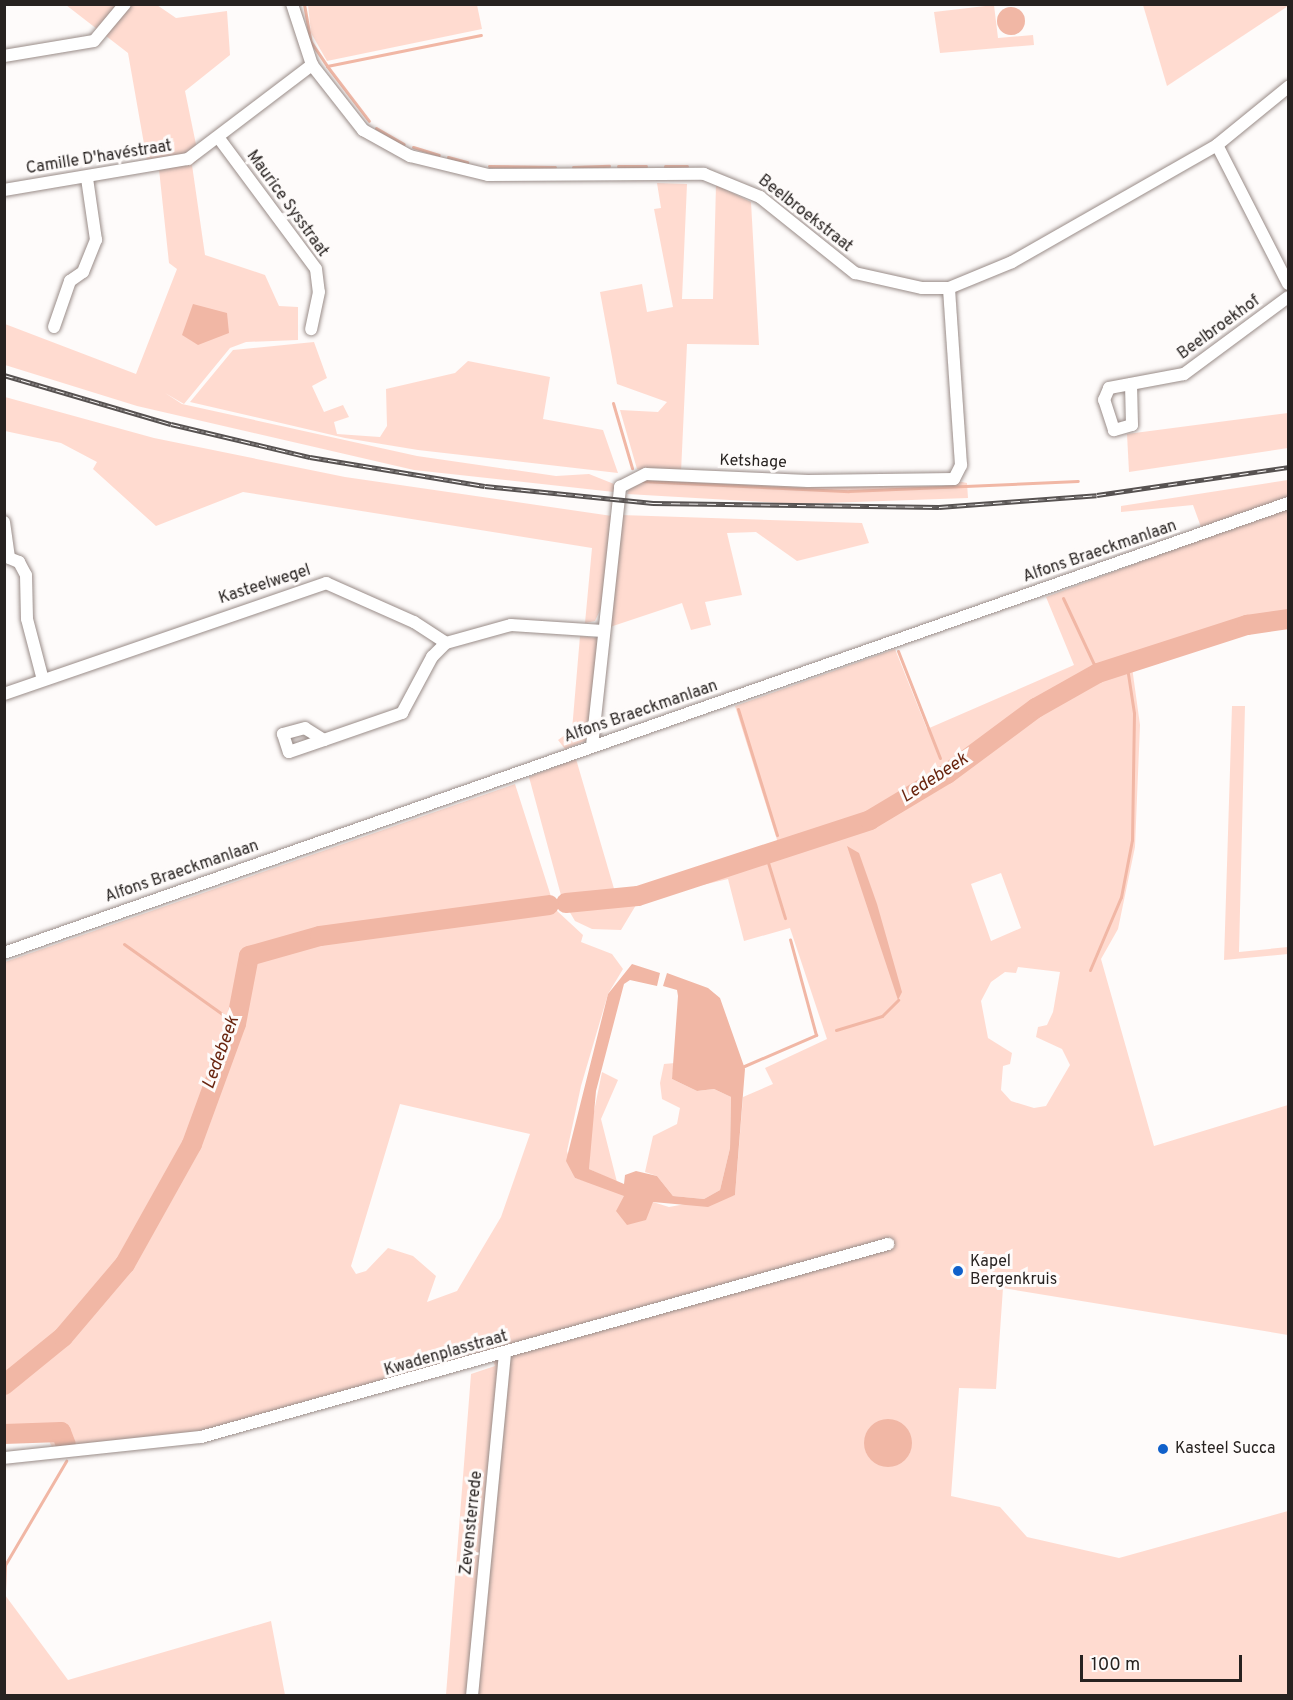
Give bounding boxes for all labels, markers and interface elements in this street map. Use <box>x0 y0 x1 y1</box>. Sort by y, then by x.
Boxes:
street label: Camille D'havéstraat <box>25 137 173 179</box>
street label: Maurice Sysstraat <box>242 147 332 261</box>
street label: Beelbroekstraat <box>754 171 856 257</box>
street label: Beelbroekhof <box>1174 292 1264 364</box>
street label: Ketshage <box>719 451 787 473</box>
street label: Alfons Braeckmanlaan <box>1021 517 1179 587</box>
street label: Kasteelwegel <box>217 561 313 609</box>
street label: Alfons Braeckmanlaan <box>562 677 720 747</box>
water label: Ledebeek <box>897 749 973 809</box>
street label: Alfons Braeckmanlaan <box>103 837 261 907</box>
water label: Ledebeek <box>199 1014 245 1092</box>
place label: Kapel Bergenkruis <box>970 1252 1057 1290</box>
marker: Kapel Bergenkruis <box>951 1264 965 1278</box>
street label: Kwadenplasstraat <box>382 1327 510 1381</box>
place label: Kasteel Succa <box>1175 1439 1275 1459</box>
marker: Kasteel Succa <box>1156 1442 1170 1456</box>
street label: Zevensterrede <box>457 1470 487 1576</box>
scale bar <box>1083 1643 1245 1681</box>
text: 100 m <box>1091 1654 1140 1677</box>

